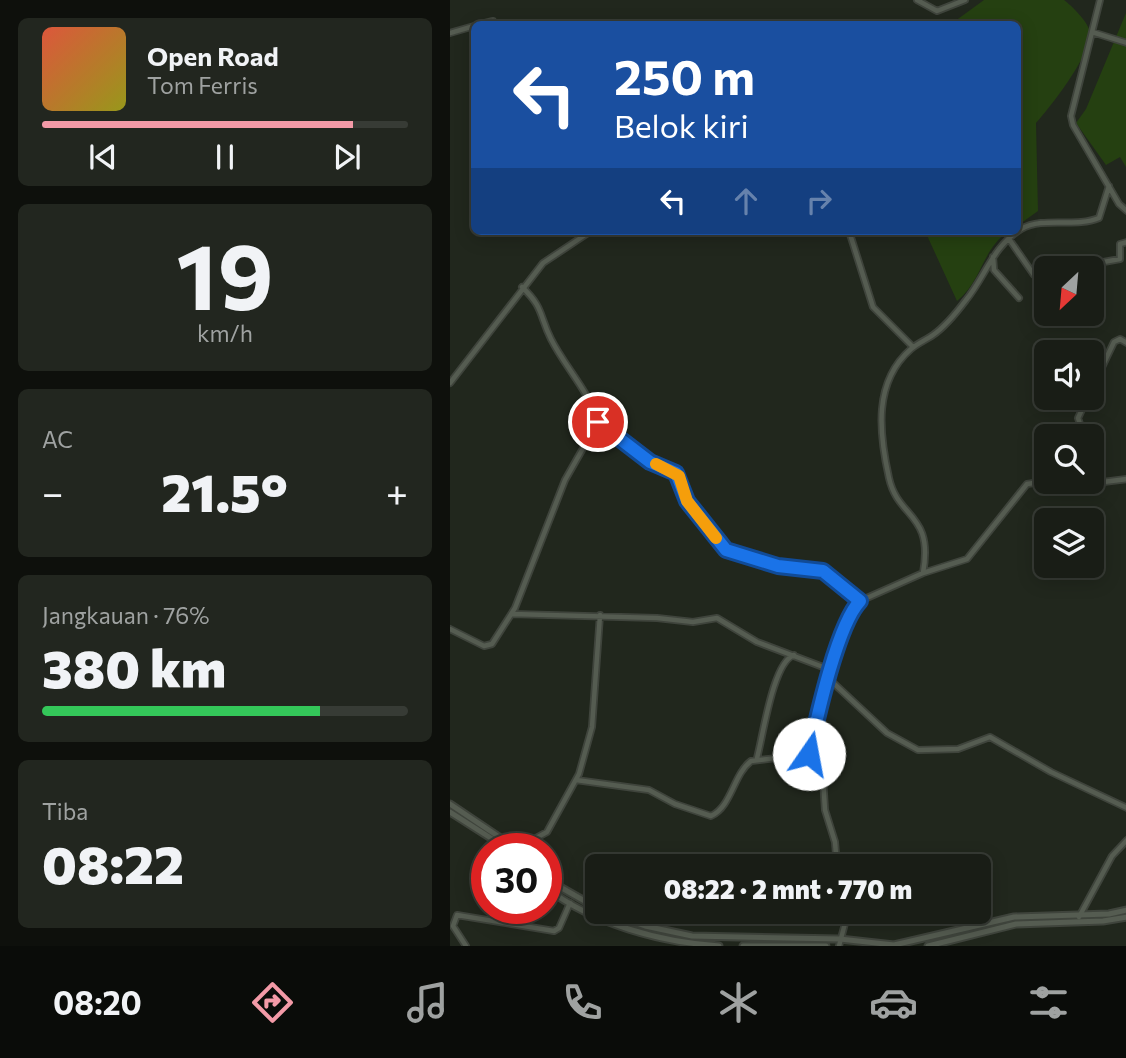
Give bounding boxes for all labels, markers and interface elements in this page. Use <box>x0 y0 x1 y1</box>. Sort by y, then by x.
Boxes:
text: Open Road <box>147 40 279 71</box>
text: 250 m <box>614 45 755 105</box>
icon: left <box>499 49 590 140</box>
text: Tom Ferris <box>147 71 258 99</box>
text: Belok kiri <box>614 105 749 145</box>
icon: previous <box>84 138 122 176</box>
icon: pause <box>206 138 244 176</box>
icon: next <box>328 138 366 176</box>
icon: left <box>654 182 692 220</box>
icon: ahead <box>727 182 765 220</box>
icon: right <box>800 182 838 220</box>
text: 19 <box>176 217 274 329</box>
north arrow <box>1034 256 1104 326</box>
map controls <box>1034 256 1104 578</box>
text: km/h <box>197 319 253 347</box>
button: sound <box>1034 340 1104 410</box>
pin <box>568 392 628 452</box>
icon: arrive <box>579 403 617 441</box>
button: search <box>1034 424 1104 494</box>
text: AC <box>42 425 73 453</box>
text: 21.5° <box>161 459 288 523</box>
text: − <box>42 468 64 515</box>
text: + <box>386 468 408 515</box>
button: layers <box>1034 508 1104 578</box>
text: Jangkauan · 76% <box>42 601 209 629</box>
text: 380 km <box>42 635 226 699</box>
position arrow <box>772 717 846 791</box>
text: Tiba <box>42 797 88 825</box>
text: 08:22 <box>42 831 184 895</box>
speed limit sign: 30 <box>471 833 562 924</box>
text: 08:22 · 2 mnt · 770 m <box>664 873 912 904</box>
icon: directions <box>248 978 297 1027</box>
icon: music <box>403 978 452 1027</box>
icon: phone <box>558 978 607 1027</box>
icon: climate <box>714 978 763 1027</box>
icon: car <box>869 978 918 1027</box>
icon: filters <box>1024 978 1073 1027</box>
text: 08:20 <box>53 982 142 1022</box>

